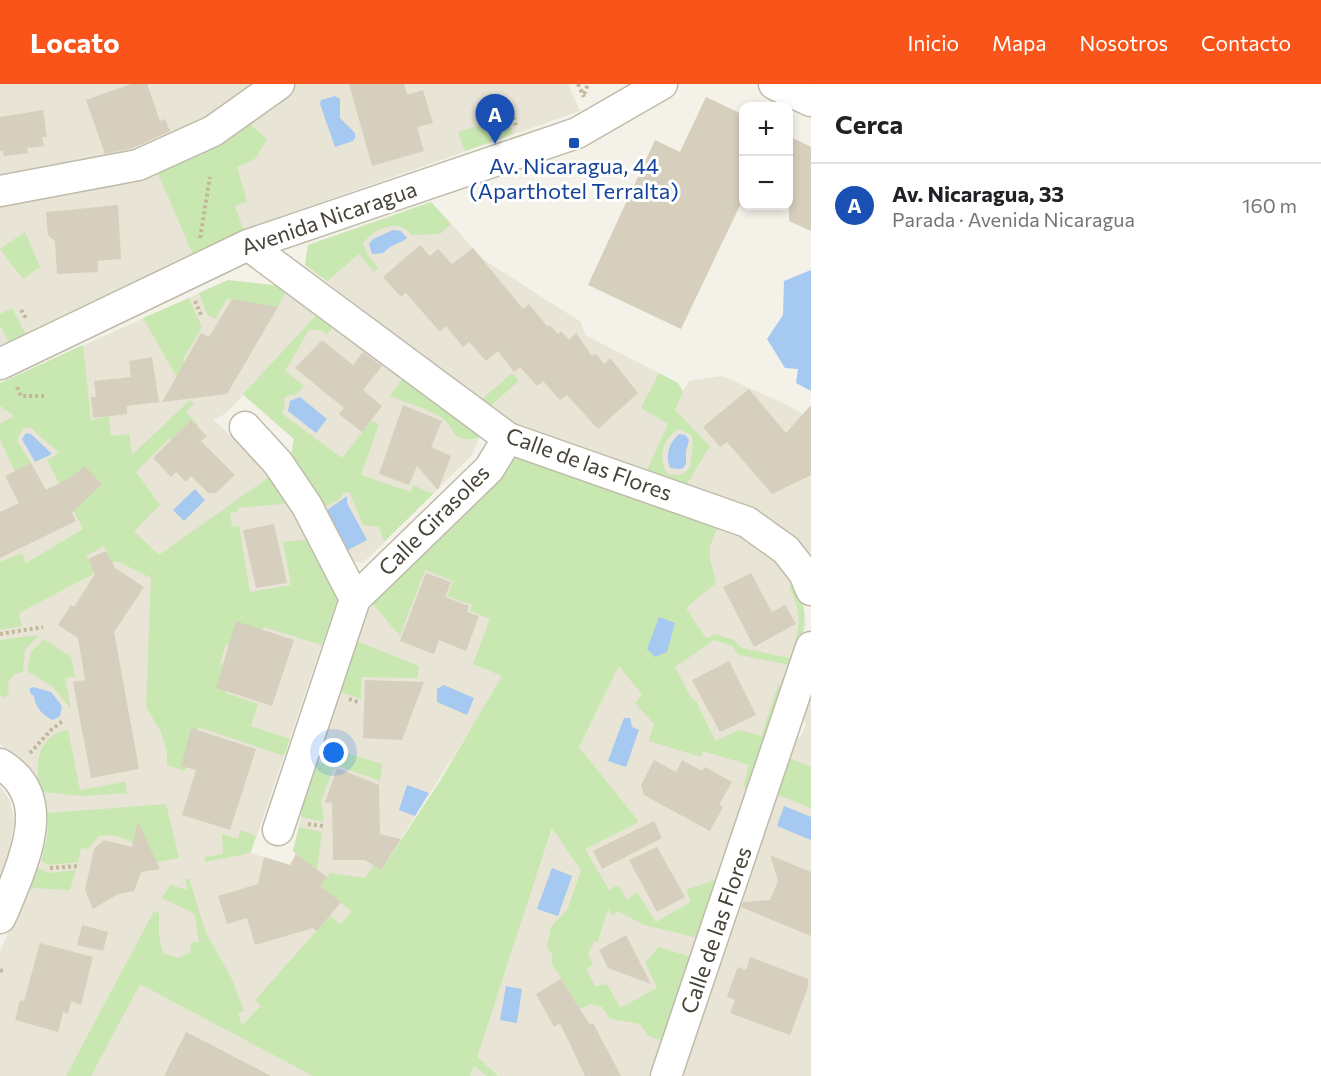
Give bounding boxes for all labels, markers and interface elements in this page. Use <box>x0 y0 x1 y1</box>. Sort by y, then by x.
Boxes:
text: Locato <box>30 25 120 59</box>
text: Inicio <box>907 30 959 55</box>
text: Mapa <box>992 30 1046 55</box>
text: Nosotros <box>1079 30 1168 55</box>
text: Contacto <box>1201 30 1291 55</box>
pin: A <box>476 94 514 144</box>
map controls <box>739 102 793 210</box>
button: + <box>739 102 793 156</box>
text: Cerca <box>835 108 903 139</box>
marker: Av. Nicaragua, 44 (Aparthotel Terralta) <box>567 136 581 150</box>
place label: Av. Nicaragua, 44 (Aparthotel Terralta) <box>469 152 679 204</box>
button: − <box>739 156 793 210</box>
street label: Avenida Nicaragua <box>237 175 420 260</box>
text: Av. Nicaragua, 33 <box>892 180 1064 207</box>
text: A <box>847 193 862 217</box>
text: 160 m <box>1242 193 1297 217</box>
text: Parada · Avenida Nicaragua <box>892 207 1135 231</box>
street label: Calle de las Flores <box>502 421 676 506</box>
street label: Calle Girasoles <box>373 459 495 581</box>
your location <box>319 738 348 767</box>
street label: Calle de las Flores <box>674 843 757 1017</box>

